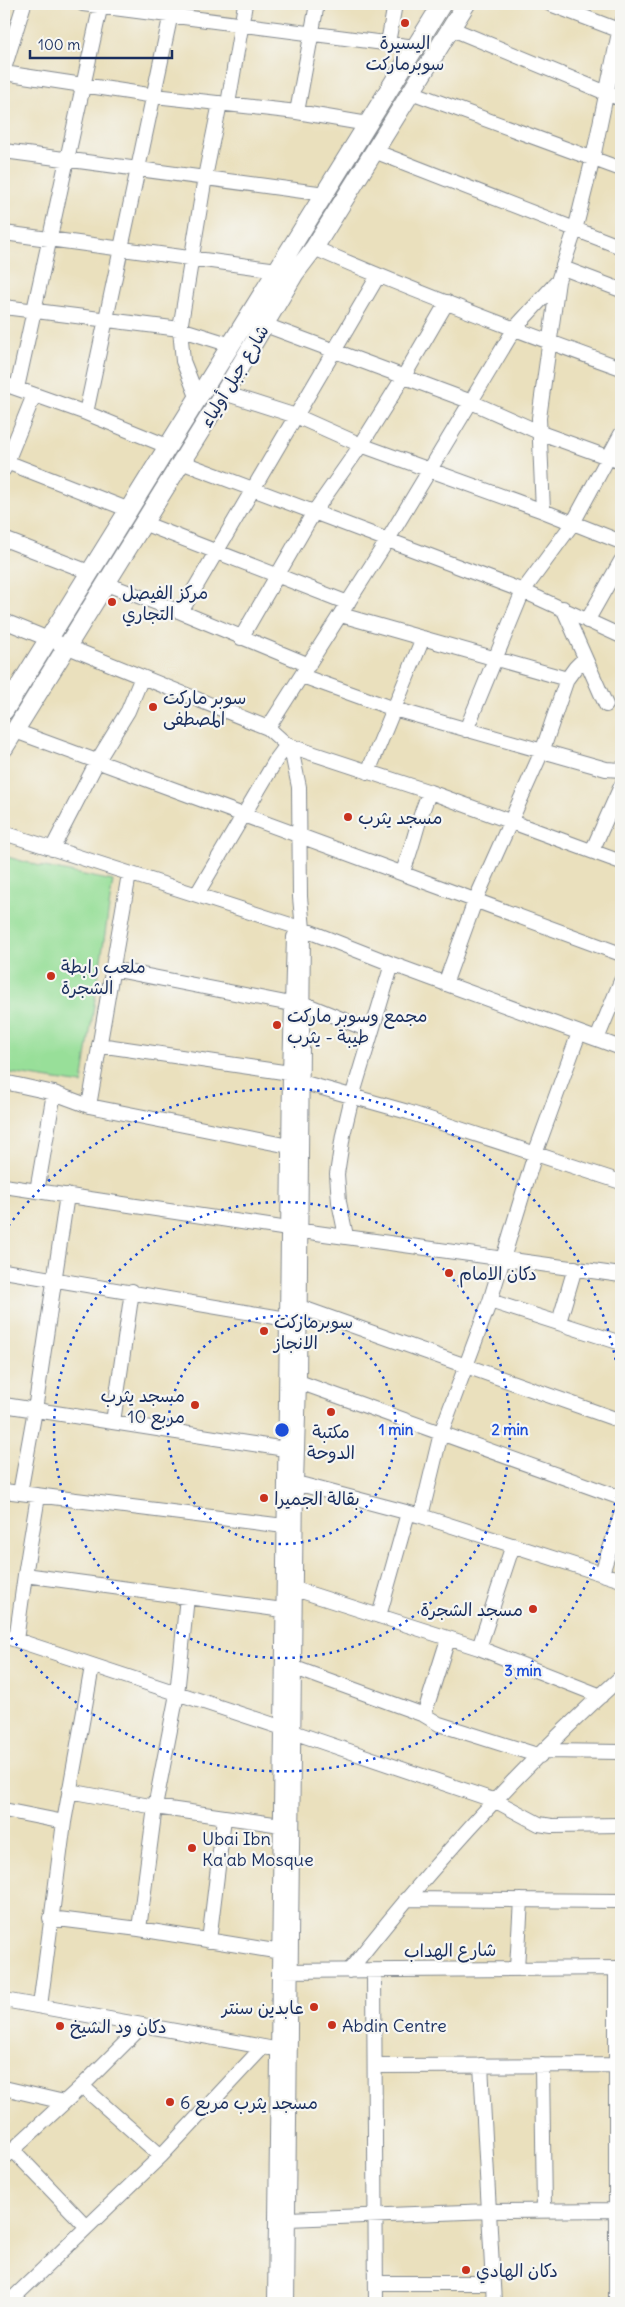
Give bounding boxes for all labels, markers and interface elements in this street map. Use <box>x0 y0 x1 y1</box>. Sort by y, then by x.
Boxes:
marker: اليسيرة سوبرماركت <box>399 17 411 29</box>
scale bar <box>30 28 172 60</box>
place label: اليسيرة سوبرماركت <box>365 31 445 75</box>
text: 100 m <box>38 35 80 54</box>
street label: شارع جبل أولياء <box>194 320 275 432</box>
place label: مركز الفيصل التجاري <box>122 581 208 627</box>
marker: مركز الفيصل التجاري <box>106 596 118 608</box>
place label: سوبر ماركت المصطفى <box>163 686 246 730</box>
marker: سوبر ماركت المصطفى <box>147 701 159 713</box>
place label: مسجد يثرب <box>358 806 442 829</box>
marker: مسجد يثرب <box>342 811 354 823</box>
place label: ملعب رابطة الشجرة <box>61 955 146 999</box>
marker: ملعب رابطة الشجرة <box>45 970 57 982</box>
place label: مجمع وسوبر ماركت طيبة - يثرب <box>287 1004 427 1048</box>
marker: مجمع وسوبر ماركت طيبة - يثرب <box>271 1019 283 1031</box>
place label: دكان الامام <box>459 1262 537 1288</box>
marker: دكان الامام <box>443 1267 455 1279</box>
place label: سوبرماركت الانجاز <box>272 1310 353 1354</box>
marker: سوبرماركت الانجاز <box>258 1325 270 1337</box>
place label: مسجد يثرب مربع 10 <box>101 1384 185 1430</box>
marker: مسجد يثرب مربع 10 <box>189 1399 201 1411</box>
marker: مكتبة الدوحة <box>325 1406 337 1418</box>
place label: مكتبة الدوحة <box>307 1420 355 1464</box>
text: 1 min <box>379 1420 414 1439</box>
text: 2 min <box>492 1420 529 1439</box>
centre of rings <box>273 1421 291 1439</box>
place label: بقالة الجميرا <box>274 1487 360 1510</box>
marker: بقالة الجميرا <box>258 1492 270 1504</box>
place label: مسجد الشجرة <box>420 1598 523 1621</box>
marker: مسجد الشجرة <box>527 1603 539 1615</box>
text: 3 min <box>504 1661 542 1680</box>
place label: Ubai Ibn Ka'ab Mosque <box>202 1827 314 1871</box>
marker: Ubai Ibn Ka'ab Mosque <box>186 1842 198 1854</box>
street label: شارع الهداب <box>404 1938 496 1963</box>
place label: عابدين سنتر <box>220 1996 304 2019</box>
marker: عابدين سنتر <box>308 2001 320 2013</box>
place label: Abdin Centre <box>342 2014 447 2037</box>
place label: دكان ود الشيخ <box>70 2015 167 2039</box>
marker: Abdin Centre <box>326 2019 338 2031</box>
marker: دكان ود الشيخ <box>54 2020 66 2032</box>
place label: مسجد يثرب مربع 6 <box>180 2091 318 2116</box>
marker: مسجد يثرب مربع 6 <box>164 2096 176 2108</box>
place label: دكان الهادي <box>476 2259 558 2284</box>
marker: دكان الهادي <box>460 2264 472 2276</box>

